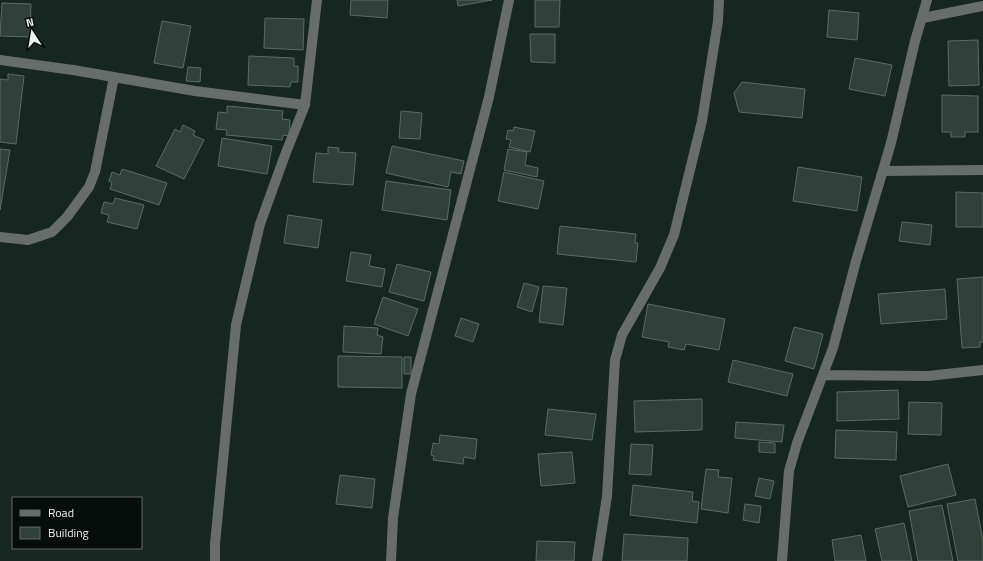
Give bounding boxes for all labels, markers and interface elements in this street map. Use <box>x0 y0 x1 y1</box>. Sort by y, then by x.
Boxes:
north arrow <box>12 12 52 52</box>
text: N <box>25 14 35 31</box>
legend <box>12 497 142 549</box>
text: Road <box>48 503 74 522</box>
text: Building <box>48 523 89 542</box>

